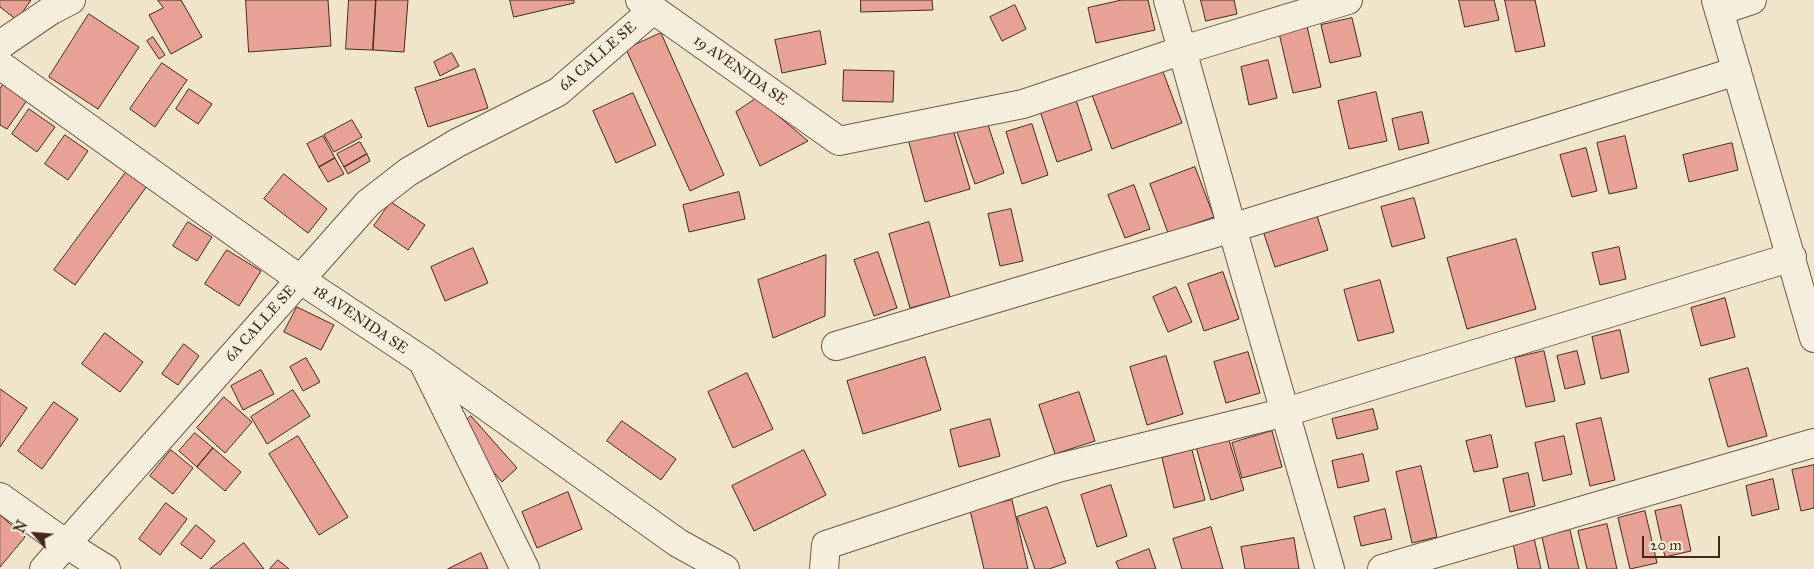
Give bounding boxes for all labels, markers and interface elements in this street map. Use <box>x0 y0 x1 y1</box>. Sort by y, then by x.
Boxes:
street label: 6A CALLE SE <box>556 18 640 96</box>
street label: 19 AVENIDA SE <box>690 32 790 110</box>
street label: 6A CALLE SE <box>222 282 300 366</box>
street label: 18 AVENIDA SE <box>309 282 411 358</box>
north arrow <box>10 509 60 559</box>
text: N <box>11 518 31 536</box>
scale bar <box>1644 526 1722 558</box>
text: 20 m <box>1650 536 1682 554</box>

